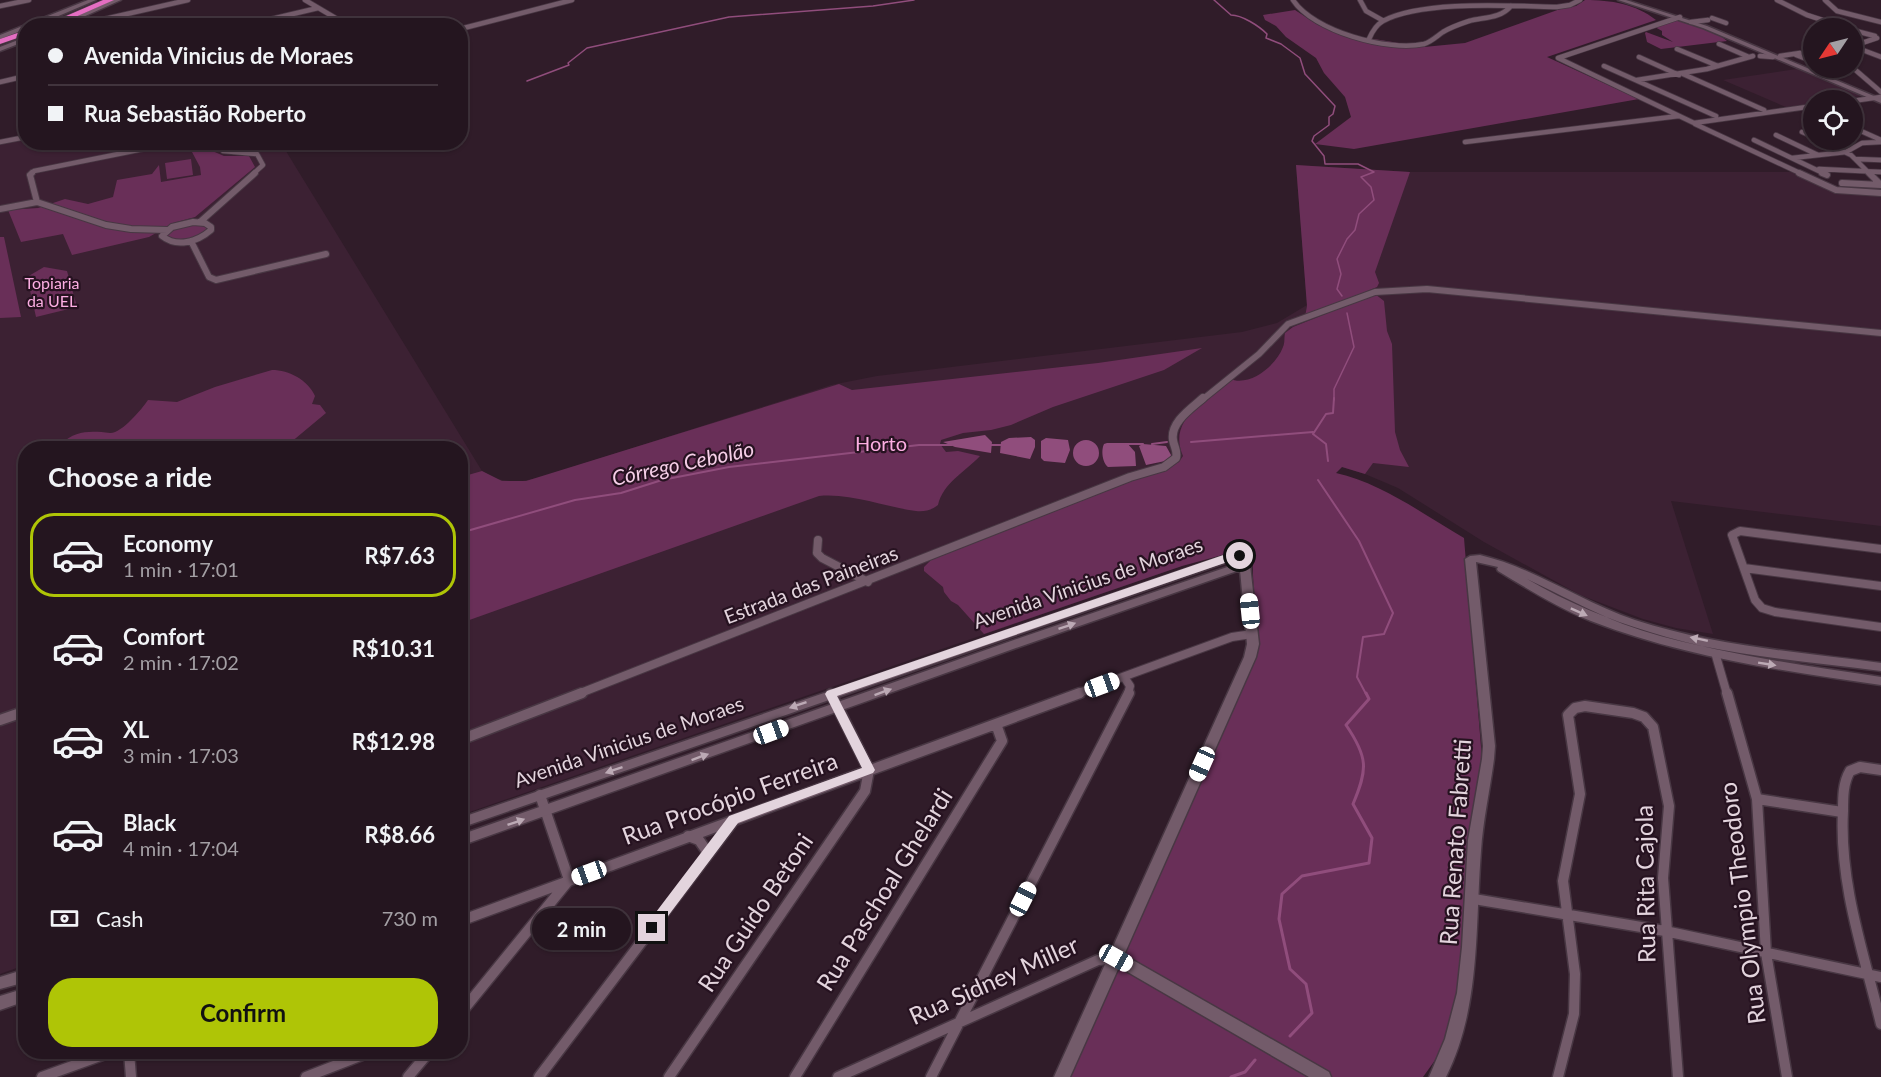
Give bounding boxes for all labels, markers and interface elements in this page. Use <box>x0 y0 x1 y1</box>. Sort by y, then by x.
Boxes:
north arrow <box>1803 18 1863 78</box>
map controls <box>1803 18 1863 150</box>
text: Avenida Vinicius de Moraes <box>84 42 353 69</box>
button: locate <box>1803 90 1863 150</box>
text: Rua Sebastião Roberto <box>84 100 306 127</box>
park label: Topiaria da UEL <box>25 273 79 310</box>
park label: Horto <box>855 431 907 455</box>
water label: Córrego Cebolão <box>609 435 756 490</box>
text: Choose a ride <box>48 460 212 493</box>
icon: car <box>51 528 105 582</box>
text: Economy <box>123 530 213 557</box>
street label: Avenida Vinicius de Moraes <box>970 531 1206 633</box>
street label: Estrada das Paineiras <box>720 540 901 628</box>
text: R$7.63 <box>365 542 435 569</box>
route start <box>1226 542 1253 569</box>
text: 1 min · 17:01 <box>123 557 239 581</box>
car <box>1239 592 1261 630</box>
one-way arrow <box>1571 607 1589 617</box>
one-way arrow <box>1058 620 1076 630</box>
icon: car <box>51 621 105 675</box>
text: Comfort <box>123 623 205 650</box>
one-way arrow <box>1689 634 1708 643</box>
text: R$10.31 <box>352 635 435 662</box>
text: 2 min · 17:02 <box>123 650 239 674</box>
one-way arrow <box>1757 659 1776 668</box>
car <box>1082 670 1122 700</box>
one-way arrow <box>874 686 892 696</box>
street label: Avenida Vinicius de Moraes <box>511 690 747 792</box>
one-way arrow <box>789 701 807 711</box>
icon: car <box>51 714 105 768</box>
text: XL <box>123 716 149 743</box>
car <box>751 717 791 747</box>
text: R$12.98 <box>352 728 435 755</box>
street label: Rua Renato Fabretti <box>1433 738 1476 946</box>
text: 3 min · 17:03 <box>123 743 239 767</box>
car <box>1186 744 1218 784</box>
street label: Rua Procópio Ferreira <box>618 745 841 850</box>
one-way arrow <box>691 752 709 762</box>
one-way arrow <box>605 765 623 775</box>
street label: Rua Olympio Theodoro <box>1712 781 1771 1026</box>
street label: Rua Paschoal Ghelardi <box>810 783 958 996</box>
street label: Rua Rita Cajola <box>1629 805 1660 963</box>
icon: car <box>51 807 105 861</box>
text: Black <box>123 809 176 836</box>
one-way arrow <box>507 817 525 827</box>
text: R$8.66 <box>365 821 435 848</box>
street label: Rua Guido Betoni <box>691 827 818 997</box>
text: 4 min · 17:04 <box>123 836 239 860</box>
car <box>569 858 609 888</box>
car <box>1007 879 1039 919</box>
icon: cash <box>48 902 81 935</box>
text: Cash <box>96 905 143 932</box>
text: 730 m <box>382 906 438 930</box>
callout: 2 min <box>532 907 631 949</box>
route end <box>638 914 665 941</box>
text: 2 min <box>557 917 606 941</box>
street label: Rua Sidney Miller <box>904 929 1083 1030</box>
car <box>1096 941 1136 975</box>
button: Confirm <box>48 978 438 1047</box>

